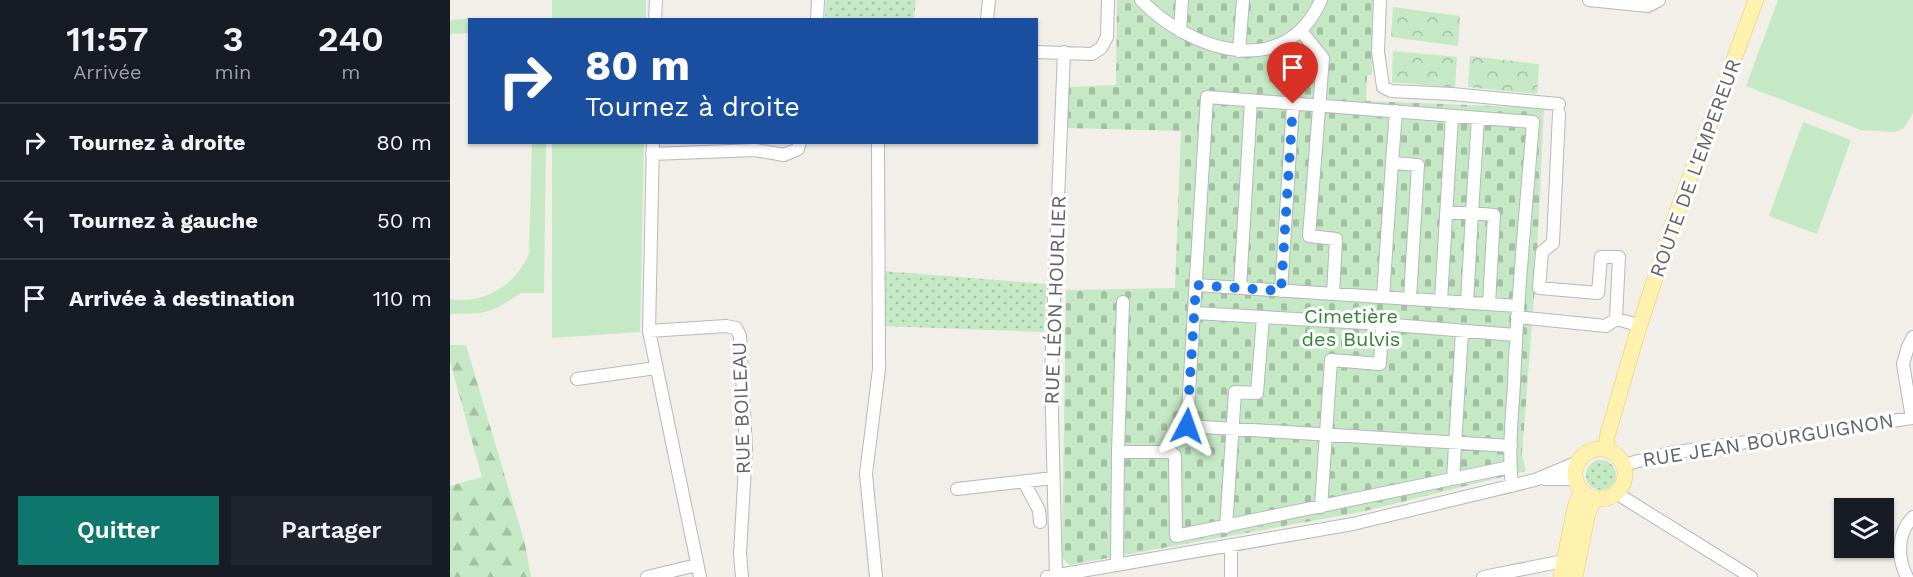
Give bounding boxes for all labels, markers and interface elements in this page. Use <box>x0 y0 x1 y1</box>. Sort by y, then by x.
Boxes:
text: 11:57 <box>66 18 148 60</box>
text: 3 <box>222 18 244 60</box>
text: 240 <box>318 18 384 60</box>
text: 80 m <box>585 41 690 90</box>
icon: right <box>486 42 564 120</box>
pin <box>1267 42 1318 104</box>
icon: arrive <box>1276 51 1309 84</box>
street label: ROUTE DE L'EMPEREUR <box>1644 56 1746 280</box>
text: Arrivée <box>73 60 141 84</box>
text: min <box>215 60 251 84</box>
text: m <box>341 60 360 84</box>
text: Tournez à droite <box>585 91 800 123</box>
icon: right <box>18 126 51 159</box>
text: Tournez à droite <box>69 130 246 155</box>
text: 80 m <box>376 130 432 155</box>
street label: RUE LÉON HOURLIER <box>1039 195 1071 405</box>
icon: left <box>18 204 51 237</box>
text: Tournez à gauche <box>69 208 258 233</box>
text: 50 m <box>377 208 432 233</box>
icon: arrive <box>18 282 51 315</box>
text: Arrivée à destination <box>69 286 295 311</box>
text: 110 m <box>373 286 432 311</box>
park label: Cimetière des Bulvis <box>1302 304 1400 351</box>
street label: RUE BOILEAU <box>727 341 755 475</box>
position arrow <box>1155 394 1219 458</box>
street label: RUE JEAN BOURGUIGNON <box>1641 408 1895 472</box>
button: Quitter <box>18 496 219 565</box>
button: Partager <box>231 496 432 565</box>
map controls <box>1834 498 1894 558</box>
button: layers <box>1834 498 1894 558</box>

